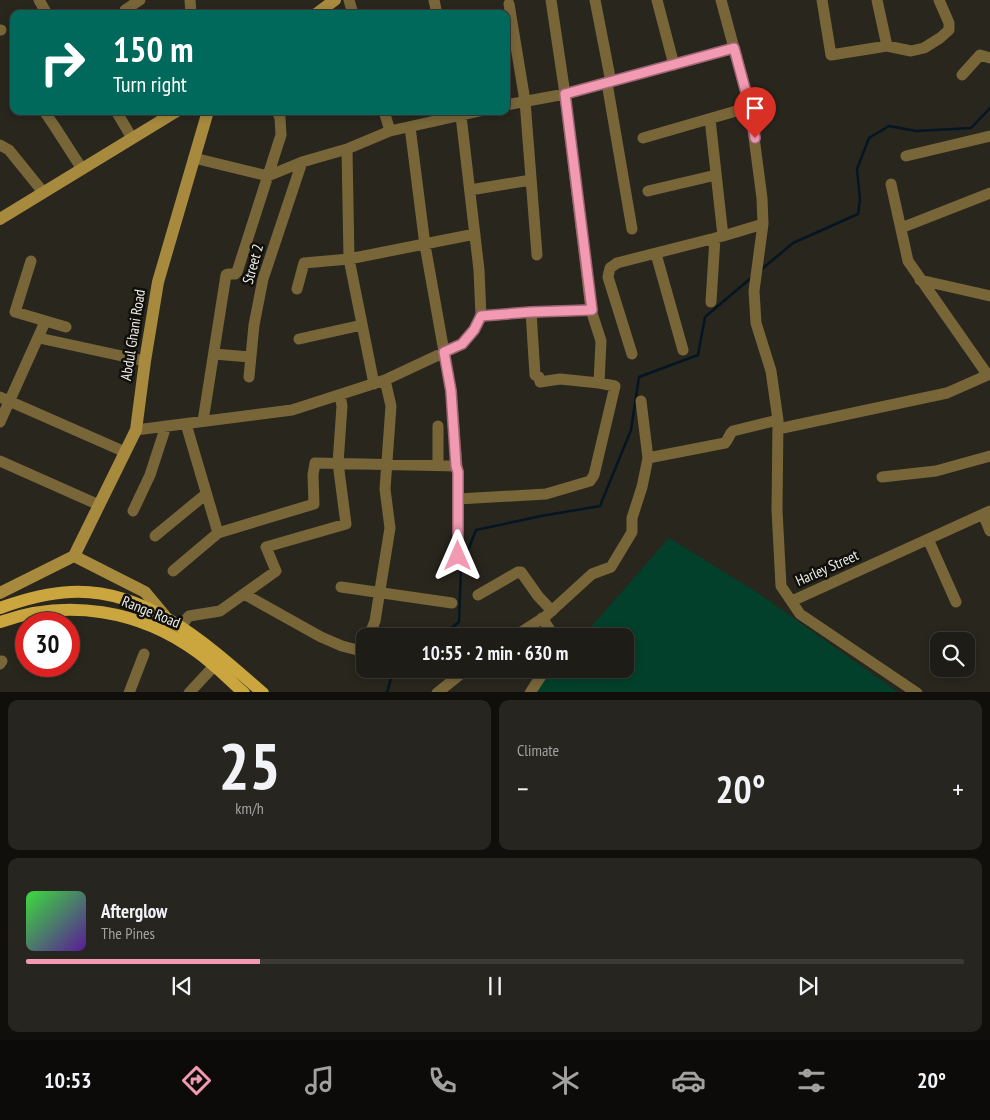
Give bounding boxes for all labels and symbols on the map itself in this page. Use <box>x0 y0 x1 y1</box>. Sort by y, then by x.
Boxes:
pin <box>734 87 776 138</box>
street label: Street 2 <box>238 242 267 286</box>
street label: Abdul Ghani Road <box>116 288 149 382</box>
position arrow <box>431 529 483 581</box>
street label: Harley Street <box>792 545 861 590</box>
street label: Range Road <box>119 591 183 632</box>
speed limit sign: 30 <box>15 612 80 677</box>

